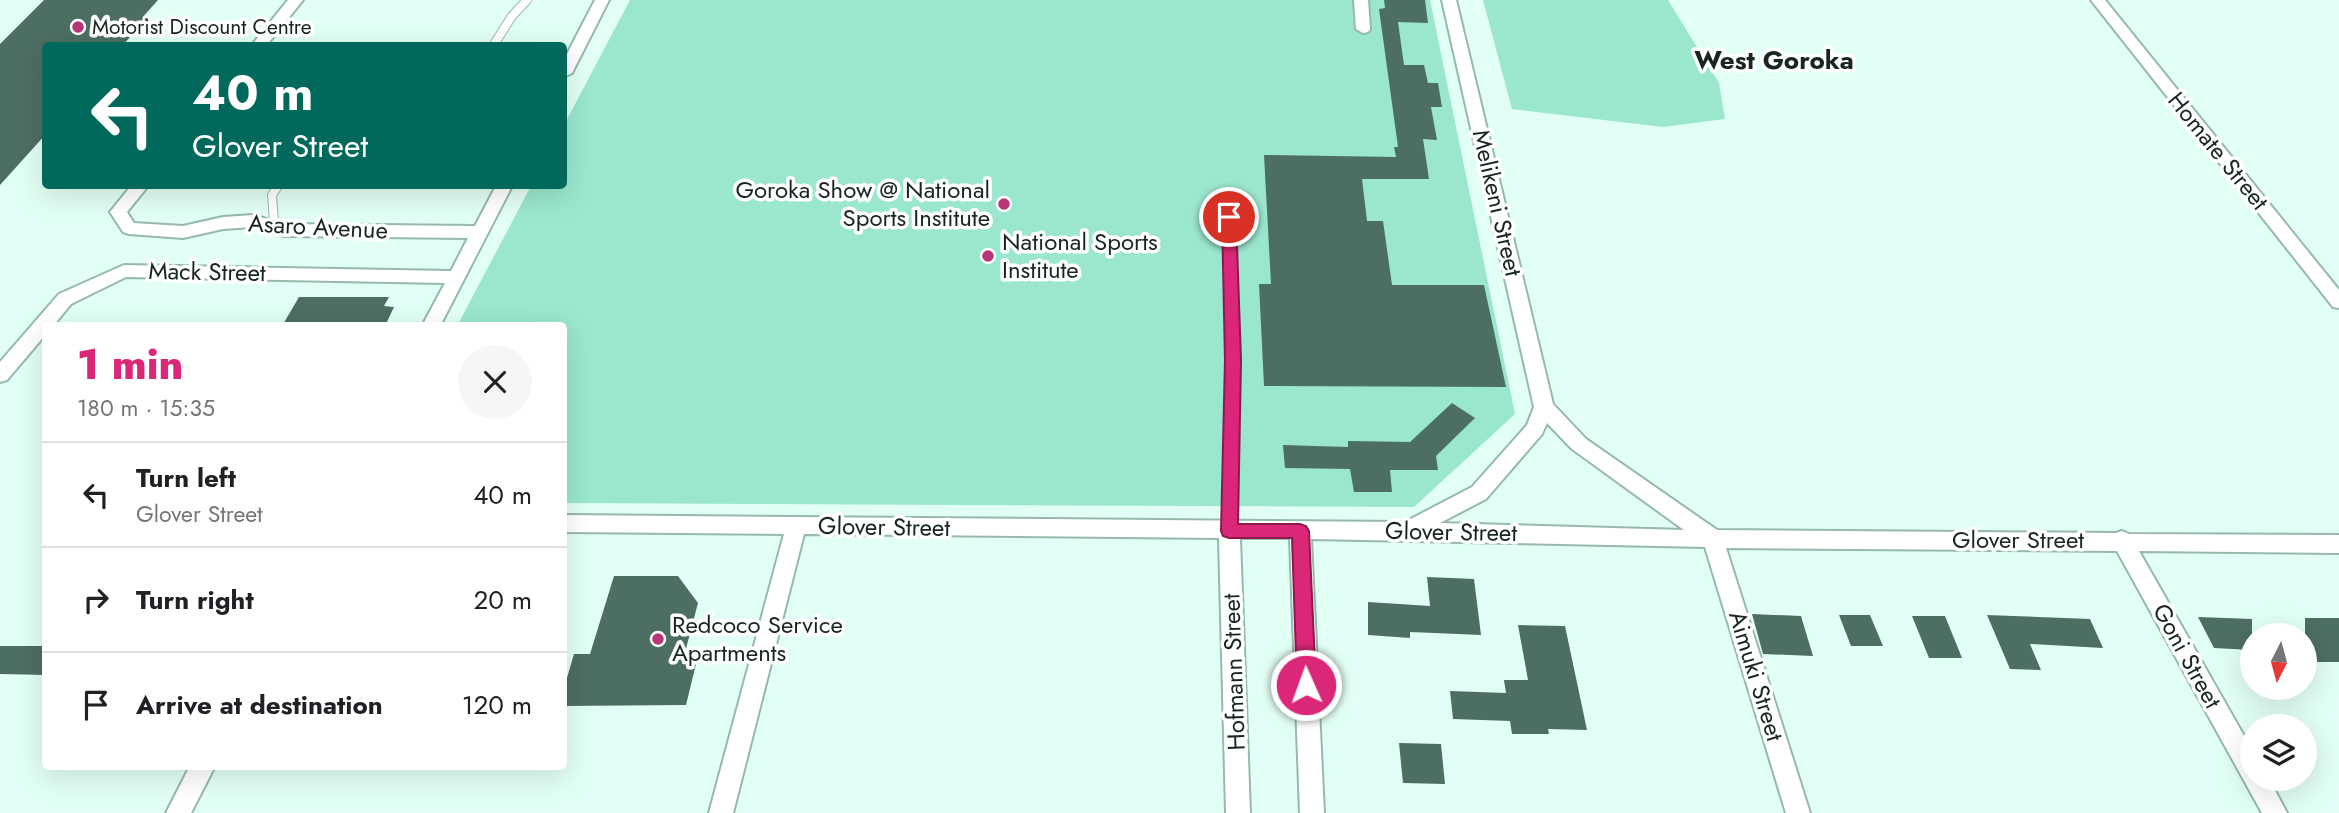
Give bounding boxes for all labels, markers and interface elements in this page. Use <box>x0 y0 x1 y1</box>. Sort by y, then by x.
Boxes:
place label: Motorist Discount Centre <box>92 12 312 42</box>
marker: Motorist Discount Centre <box>70 19 86 35</box>
district label: West Goroka <box>1694 41 1854 79</box>
text: 40 m <box>192 58 314 128</box>
icon: left <box>77 70 168 161</box>
street label: Homate Street <box>2160 84 2277 217</box>
text: Glover Street <box>192 123 368 169</box>
street label: Melikeni Street <box>1464 126 1531 280</box>
place label: Goroka Show @ National Sports Institute <box>735 172 990 235</box>
pin <box>1199 187 1259 247</box>
marker: Goroka Show @ National Sports Institute <box>996 196 1012 212</box>
icon: arrive <box>1210 198 1248 236</box>
street label: Asaro Avenue <box>247 205 389 248</box>
place label: National Sports Institute <box>1002 224 1158 287</box>
marker: National Sports Institute <box>980 248 996 264</box>
street label: Mack Street <box>148 253 266 290</box>
text: 1 min <box>77 334 183 395</box>
button: close <box>458 345 532 419</box>
text: 180 m · 15:35 <box>77 391 215 425</box>
text: Turn left <box>136 459 236 497</box>
icon: left <box>77 476 115 514</box>
text: 40 m <box>473 476 532 514</box>
text: Glover Street <box>136 497 263 531</box>
street label: Glover Street <box>818 508 951 545</box>
street label: Glover Street <box>1385 513 1518 550</box>
street label: Glover Street <box>1952 522 2084 557</box>
icon: right <box>77 581 115 619</box>
text: Turn right <box>136 581 254 619</box>
text: 20 m <box>474 581 532 619</box>
street label: Hofmann Street <box>1213 593 1254 751</box>
street label: Goni Street <box>2144 597 2231 715</box>
street label: Aimuki Street <box>1720 606 1793 746</box>
place label: Redcoco Service Apartments <box>672 607 843 670</box>
north arrow <box>2240 623 2317 700</box>
map controls <box>2240 623 2317 791</box>
marker: Redcoco Service Apartments <box>650 631 666 647</box>
position arrow <box>1269 648 1343 722</box>
icon: arrive <box>77 686 115 724</box>
text: Arrive at destination <box>136 686 383 724</box>
text: 120 m <box>462 686 532 724</box>
button: layers <box>2240 714 2317 791</box>

